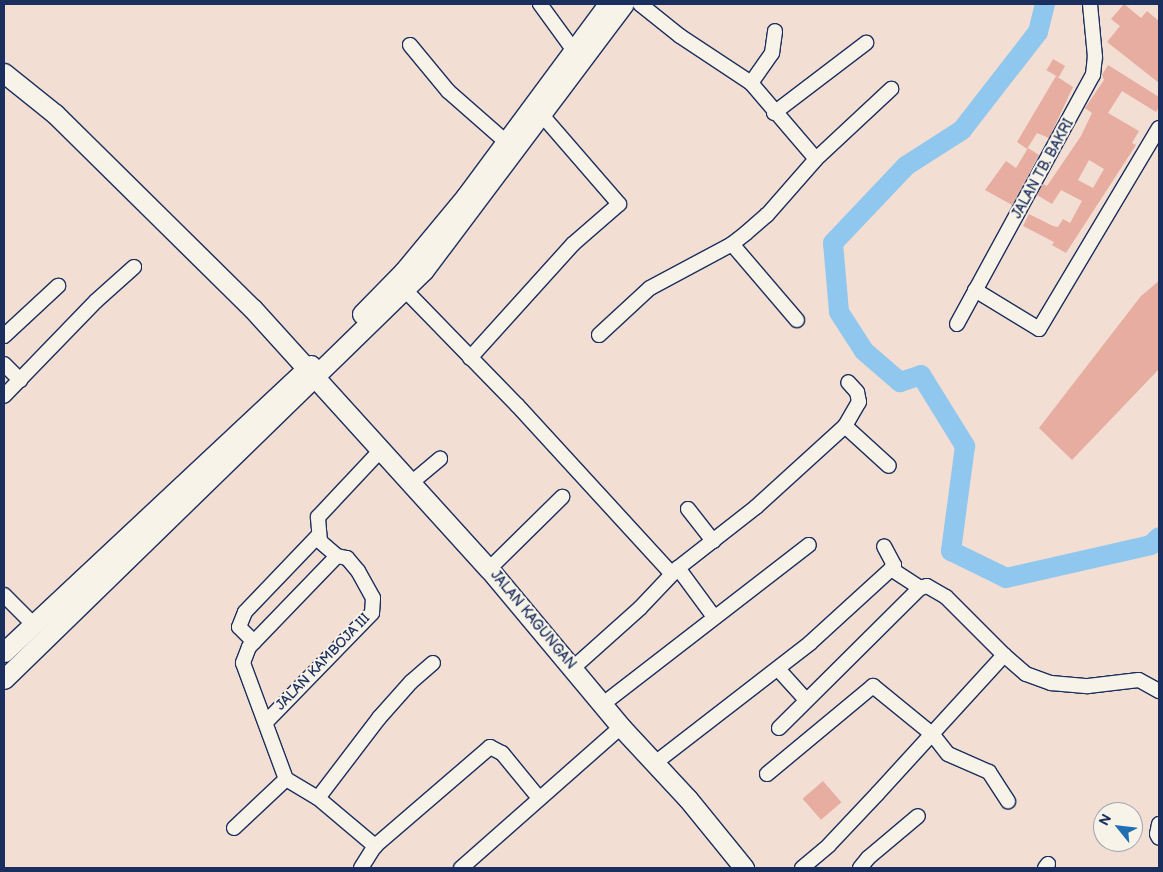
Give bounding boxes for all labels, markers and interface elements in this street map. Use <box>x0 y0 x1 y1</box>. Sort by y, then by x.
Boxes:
street label: JALAN TB. BAKRI <box>1009 116 1077 222</box>
street label: JALAN KAGUNGAN <box>487 567 579 673</box>
street label: JALAN KAMBOJA III <box>272 610 374 714</box>
north arrow <box>1093 802 1143 852</box>
text: N <box>1095 811 1115 829</box>

